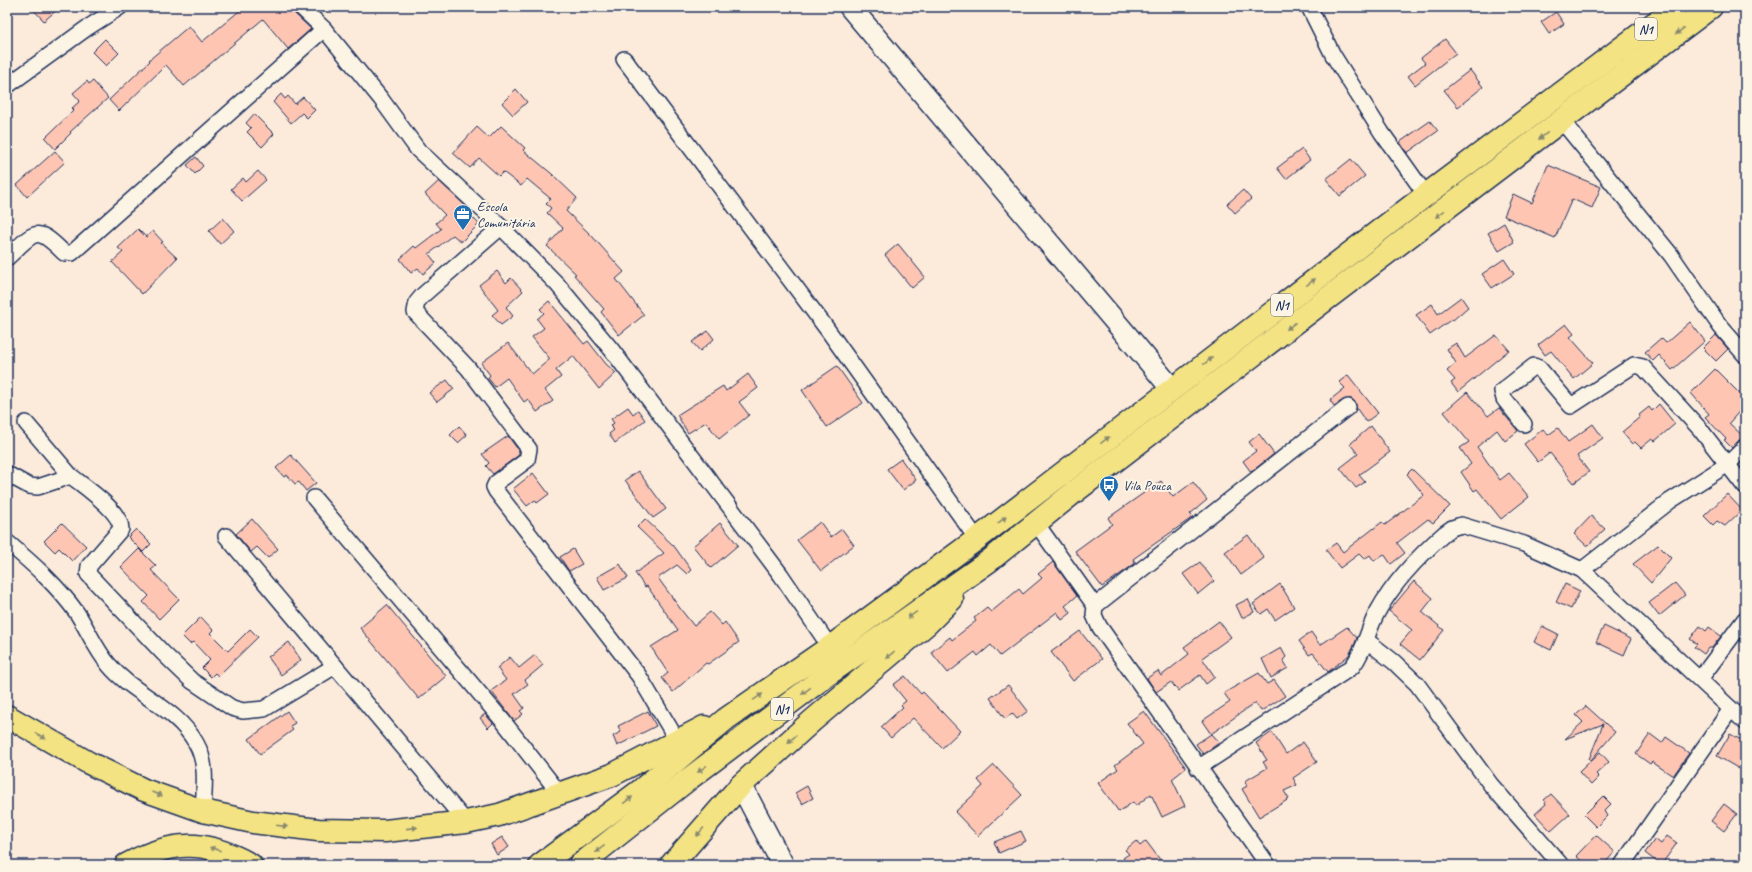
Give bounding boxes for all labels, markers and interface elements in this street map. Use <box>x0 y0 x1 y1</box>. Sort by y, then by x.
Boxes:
road number: N1 <box>1635 18 1657 40</box>
one-way arrow <box>1674 27 1685 35</box>
one-way arrow <box>1538 131 1549 140</box>
place label: Escola Comunitária <box>477 198 536 231</box>
office icon: Escola Comunitária <box>452 203 474 231</box>
one-way arrow <box>1434 210 1445 218</box>
one-way arrow <box>1306 278 1317 286</box>
road number: N1 <box>1271 294 1293 316</box>
one-way arrow <box>1286 322 1297 330</box>
one-way arrow <box>1202 357 1213 365</box>
one-way arrow <box>1099 436 1110 445</box>
bus stop icon: Vila Pouca <box>1098 474 1120 502</box>
place label: Vila Pouca <box>1123 477 1172 494</box>
one-way arrow <box>997 516 1007 524</box>
one-way arrow <box>906 611 917 619</box>
one-way arrow <box>885 651 896 660</box>
one-way arrow <box>801 687 811 695</box>
one-way arrow <box>753 693 763 701</box>
road number: N1 <box>771 698 793 720</box>
one-way arrow <box>35 732 47 739</box>
one-way arrow <box>786 735 797 744</box>
one-way arrow <box>697 765 708 773</box>
one-way arrow <box>151 792 163 798</box>
one-way arrow <box>623 796 634 804</box>
one-way arrow <box>276 823 288 829</box>
one-way arrow <box>406 825 418 831</box>
one-way arrow <box>696 826 705 837</box>
one-way arrow <box>594 845 605 854</box>
one-way arrow <box>209 846 221 852</box>

